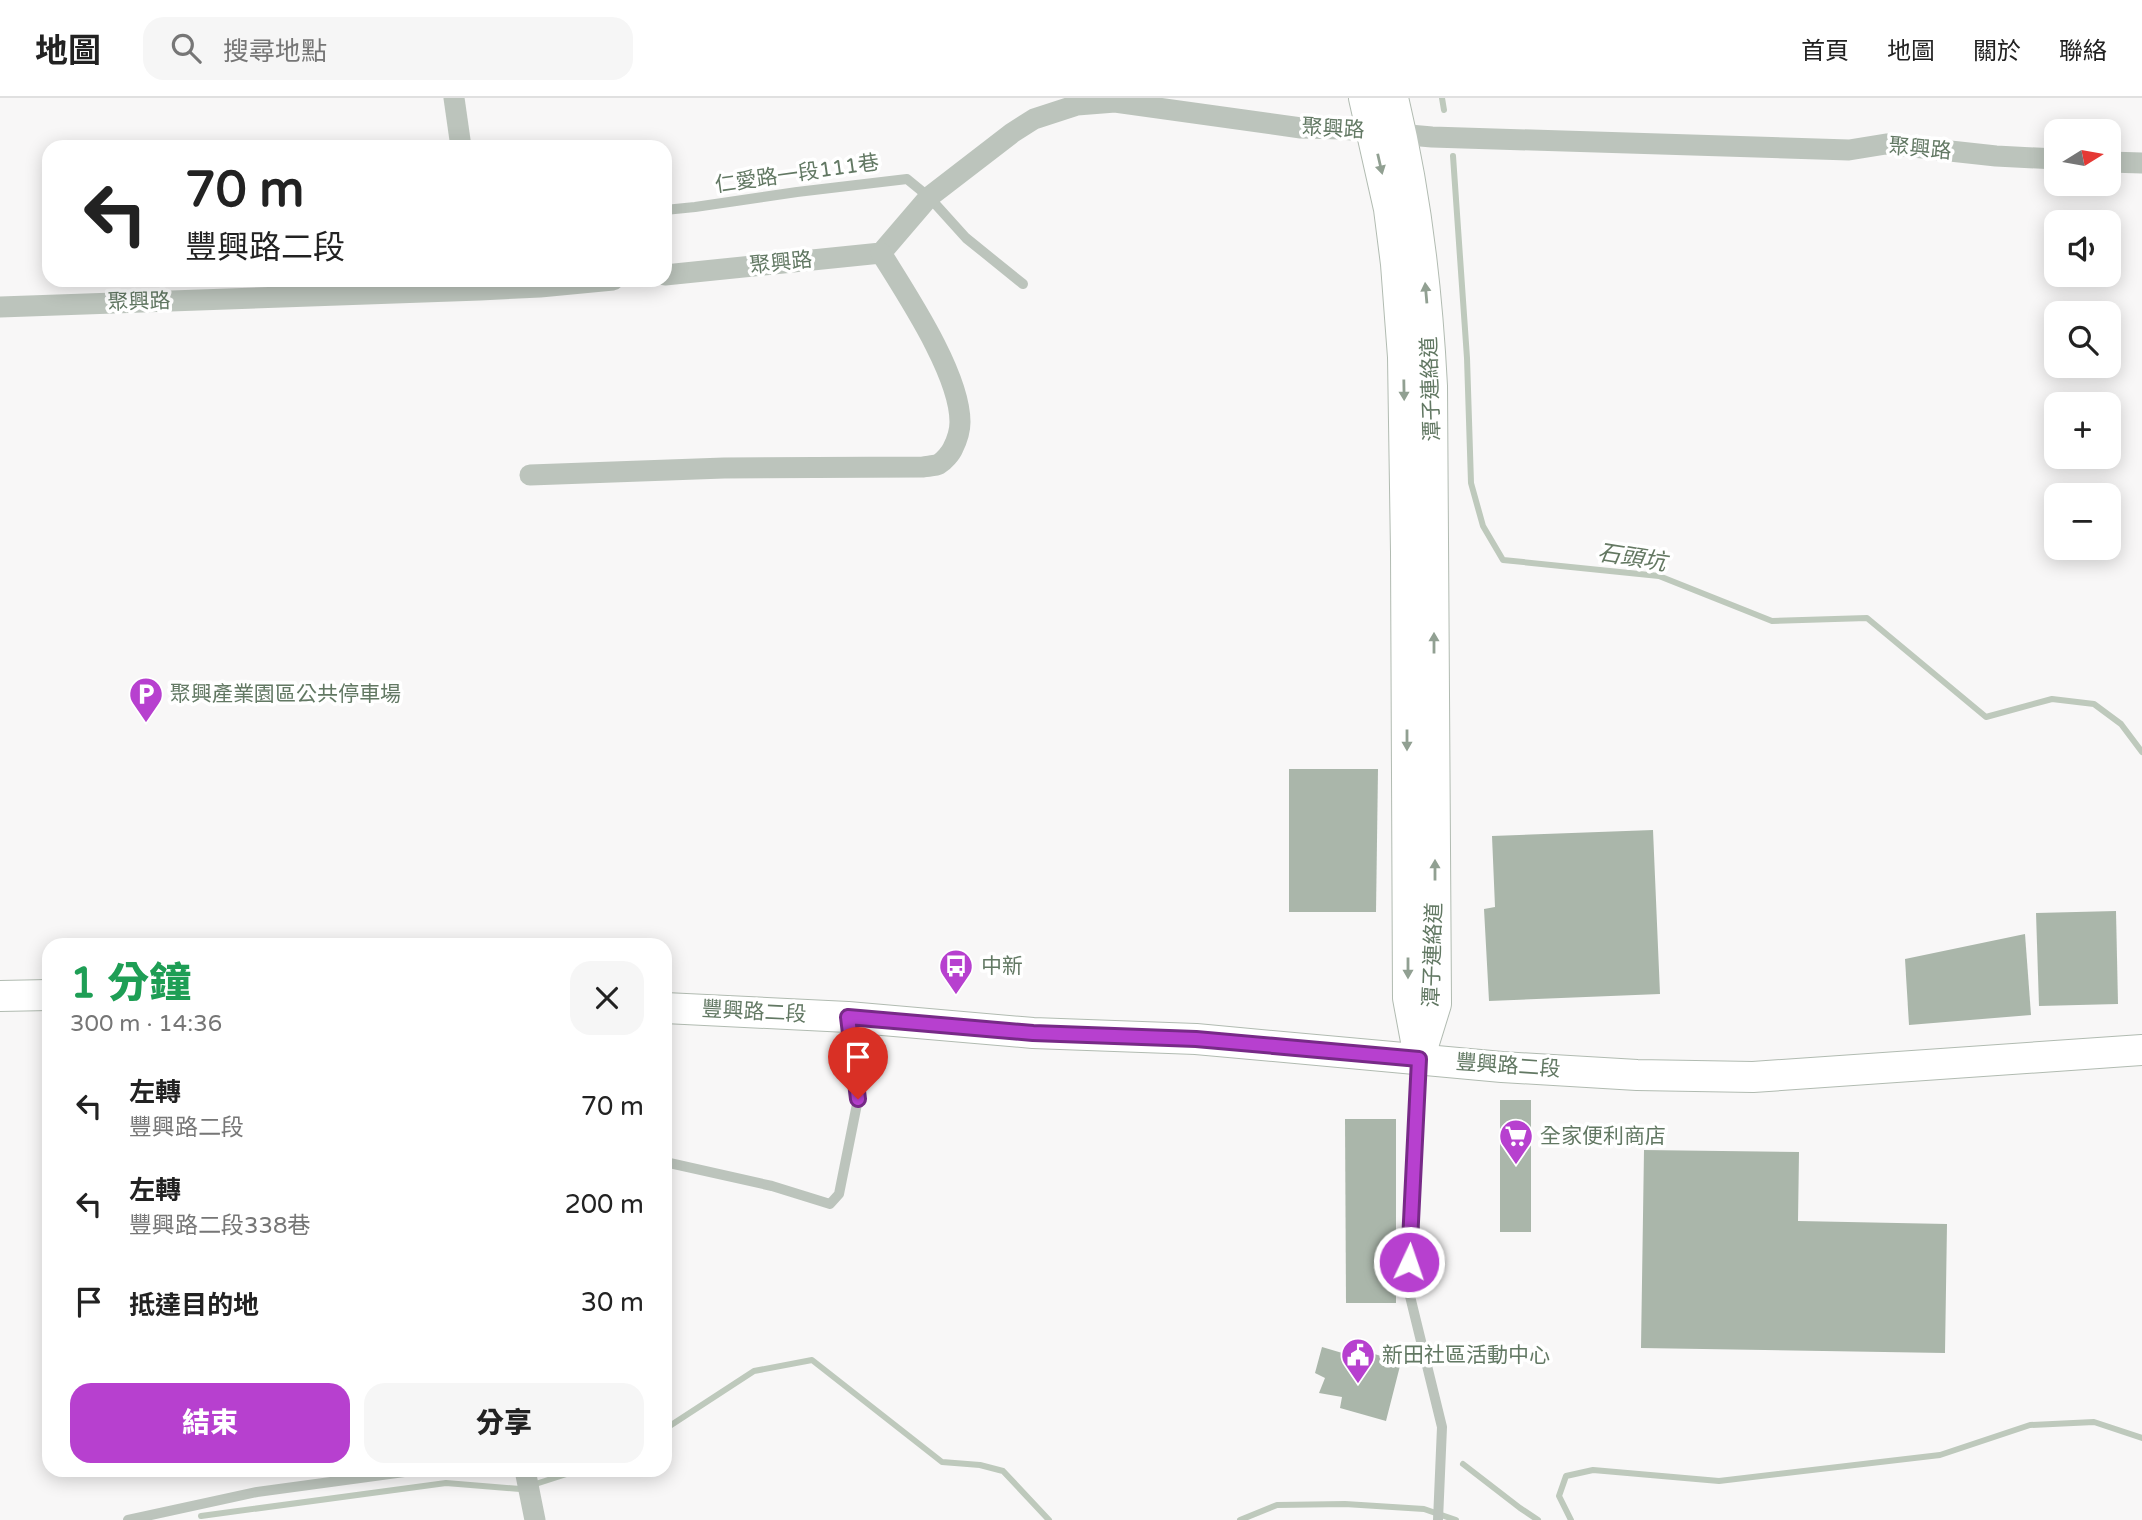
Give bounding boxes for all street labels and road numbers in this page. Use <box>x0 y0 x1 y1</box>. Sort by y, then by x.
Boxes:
street label: 聚興路 <box>1301 115 1365 143</box>
street label: 聚興路 <box>1888 134 1952 164</box>
street label: 仁愛路一段111巷 <box>713 150 881 198</box>
street label: 聚興路 <box>748 247 814 279</box>
street label: 聚興路 <box>107 288 171 316</box>
street label: 潭子連絡道 <box>1417 336 1445 442</box>
street label: 潭子連絡道 <box>1419 902 1447 1008</box>
street label: 豐興路二段 <box>701 997 807 1027</box>
street label: 豐興路二段 <box>1455 1050 1561 1082</box>

